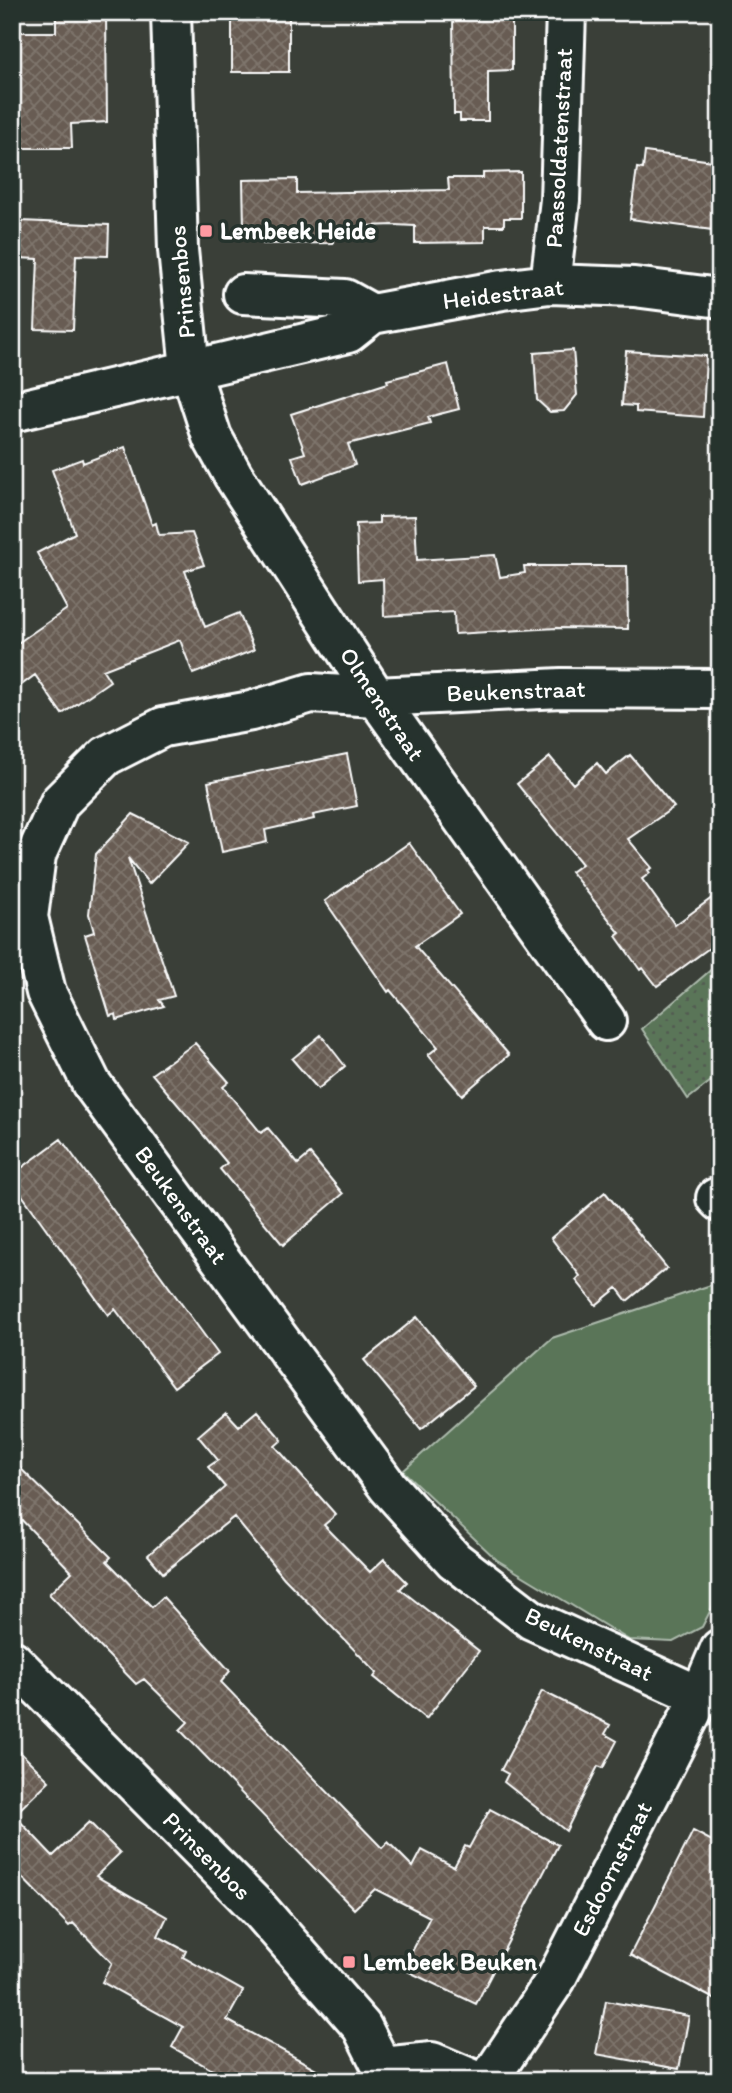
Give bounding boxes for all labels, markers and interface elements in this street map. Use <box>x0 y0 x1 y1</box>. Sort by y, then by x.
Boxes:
street label: Paassoldatenstraat <box>539 47 578 249</box>
place label: Lembeek Heide <box>220 216 376 245</box>
marker: Lembeek Heide <box>198 223 214 239</box>
street label: Prinsenbos <box>162 224 201 340</box>
street label: Heidestraat <box>441 272 565 315</box>
street label: Olmenstraat <box>334 641 431 766</box>
street label: Beukenstraat <box>446 674 586 707</box>
street label: Beukenstraat <box>129 1140 234 1269</box>
street label: Beukenstraat <box>520 1600 658 1687</box>
street label: Esdoornstraat <box>565 1796 658 1941</box>
street label: Prinsenbos <box>157 1805 258 1906</box>
place label: Lembeek Beuken <box>363 1947 537 1976</box>
marker: Lembeek Beuken <box>341 1954 357 1970</box>

